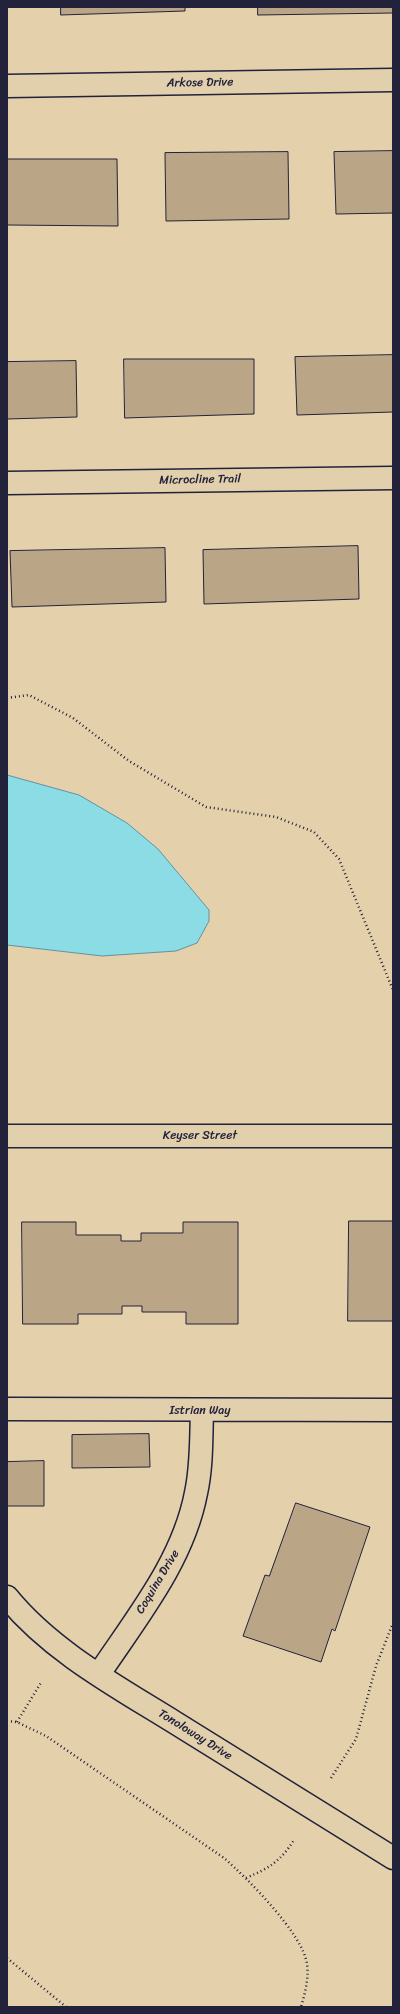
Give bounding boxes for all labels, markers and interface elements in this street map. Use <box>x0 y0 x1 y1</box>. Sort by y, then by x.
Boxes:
street label: Arkose Drive <box>167 75 233 91</box>
street label: Microcline Trail <box>159 472 241 488</box>
street label: Keyser Street <box>163 1129 237 1143</box>
street label: Istrian Way <box>170 1404 230 1418</box>
street label: Coquina Drive <box>133 1547 183 1617</box>
street label: Tonoloway Drive <box>155 1707 235 1763</box>

